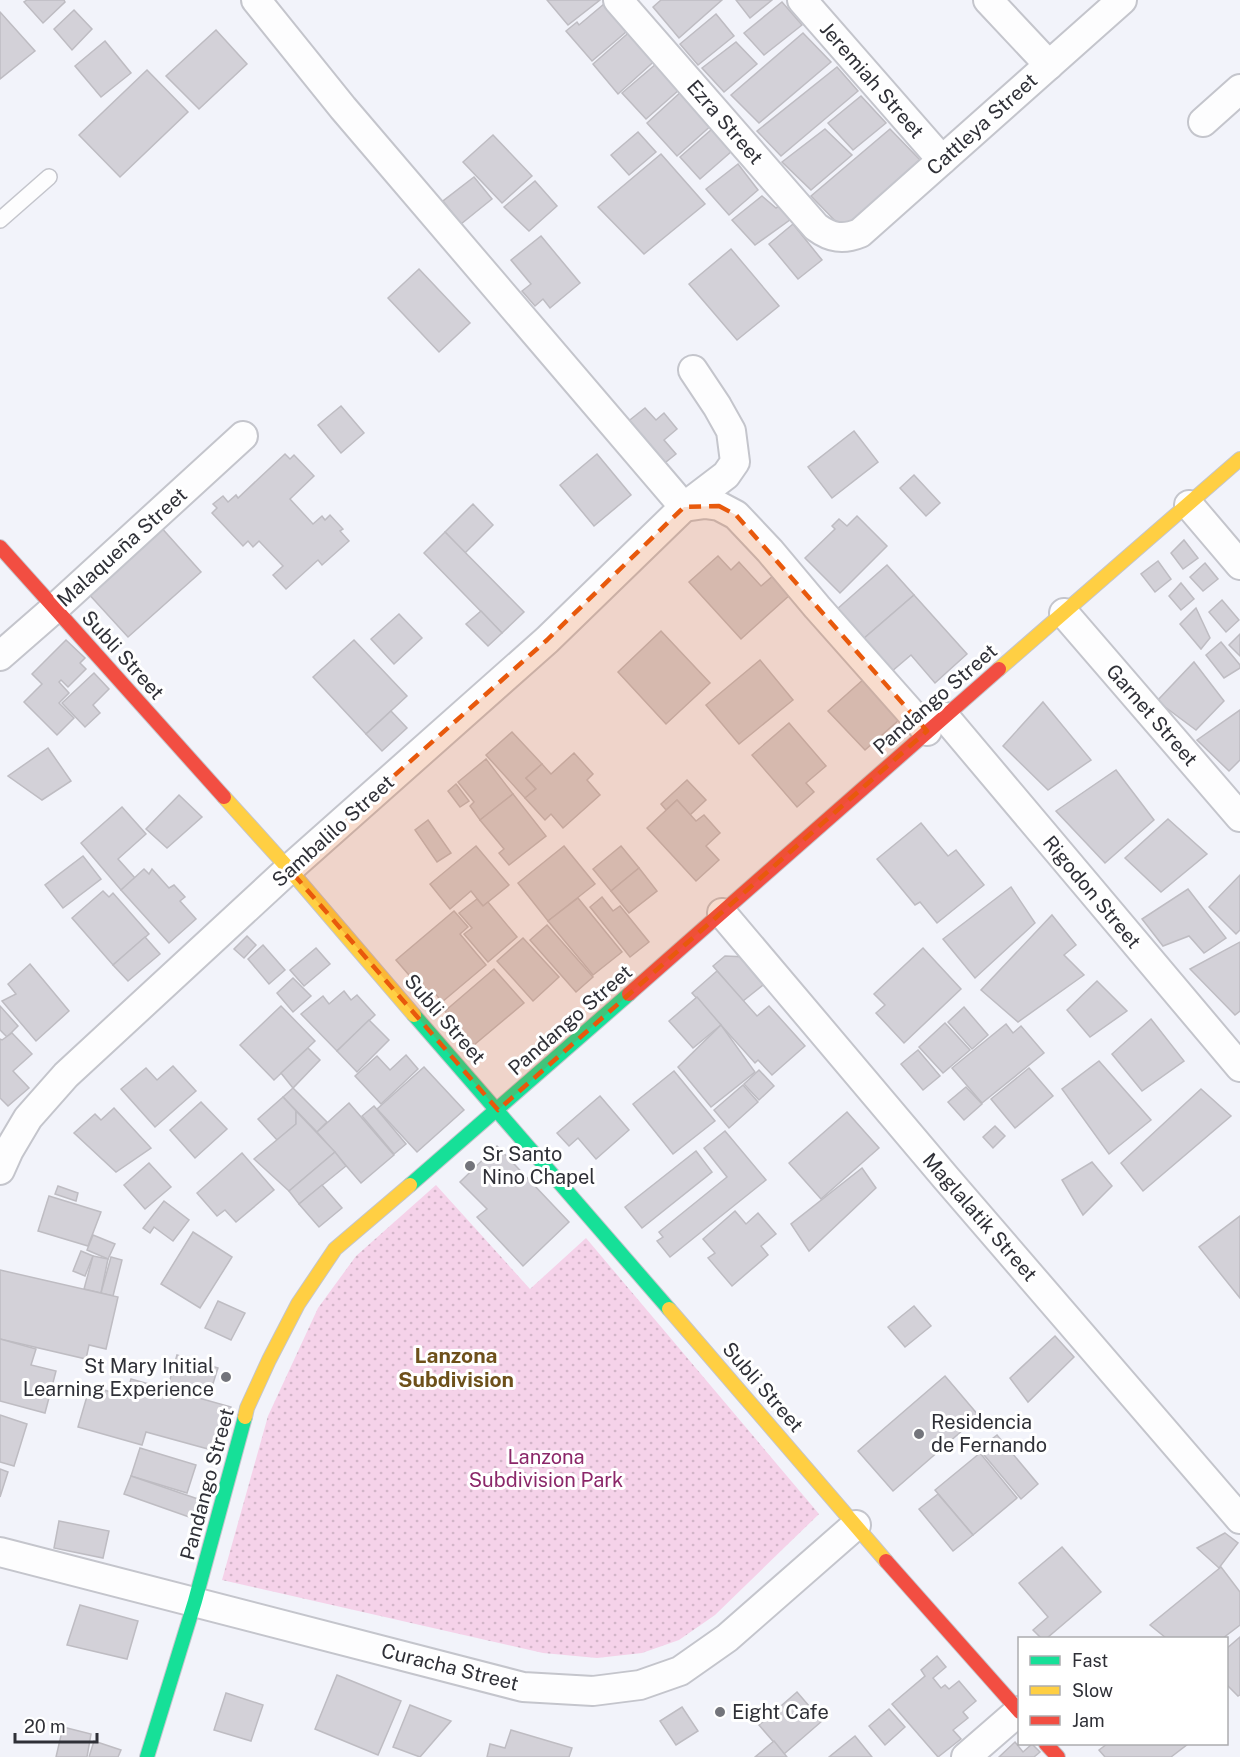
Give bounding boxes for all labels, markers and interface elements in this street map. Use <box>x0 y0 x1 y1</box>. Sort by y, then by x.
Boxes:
street label: Jeremiah Street <box>815 17 929 143</box>
street label: Cattleya Street <box>922 68 1042 180</box>
street label: Ezra Street <box>682 75 768 169</box>
street label: Malaqueña Street <box>52 482 192 612</box>
street label: Subli Street <box>77 606 169 704</box>
street label: Pandango Street <box>868 639 1002 759</box>
street label: Garnet Street <box>1101 659 1203 771</box>
street label: Sambalilo Street <box>267 770 399 892</box>
street label: Rigodon Street <box>1038 831 1146 953</box>
street label: Pandango Street <box>503 960 637 1080</box>
street label: Subli Street <box>399 969 491 1069</box>
place label: Sr Santo Nino Chapel <box>482 1142 595 1189</box>
street label: Maglalatik Street <box>918 1148 1042 1286</box>
marker: Sr Santo Nino Chapel <box>463 1159 477 1173</box>
street label: Subli Street <box>717 1337 809 1437</box>
district label: Lanzona Subdivision <box>398 1343 514 1392</box>
place label: St Mary Initial Learning Experience <box>23 1354 214 1401</box>
marker: St Mary Initial Learning Experience <box>219 1370 233 1384</box>
street label: Pandango Street <box>175 1405 239 1563</box>
place label: Residencia de Fernando <box>931 1410 1047 1457</box>
marker: Residencia de Fernando <box>912 1427 926 1441</box>
park label: Lanzona Subdivision Park <box>469 1445 623 1492</box>
legend <box>1018 1637 1228 1745</box>
street label: Curacha Street <box>379 1638 521 1696</box>
text: Fast <box>1072 1650 1108 1671</box>
text: Slow <box>1072 1680 1113 1701</box>
place label: Eight Cafe <box>732 1700 829 1724</box>
marker: Eight Cafe <box>713 1705 727 1719</box>
scale bar <box>15 1706 98 1744</box>
text: Jam <box>1072 1710 1105 1731</box>
text: 20 m <box>24 1716 66 1737</box>

